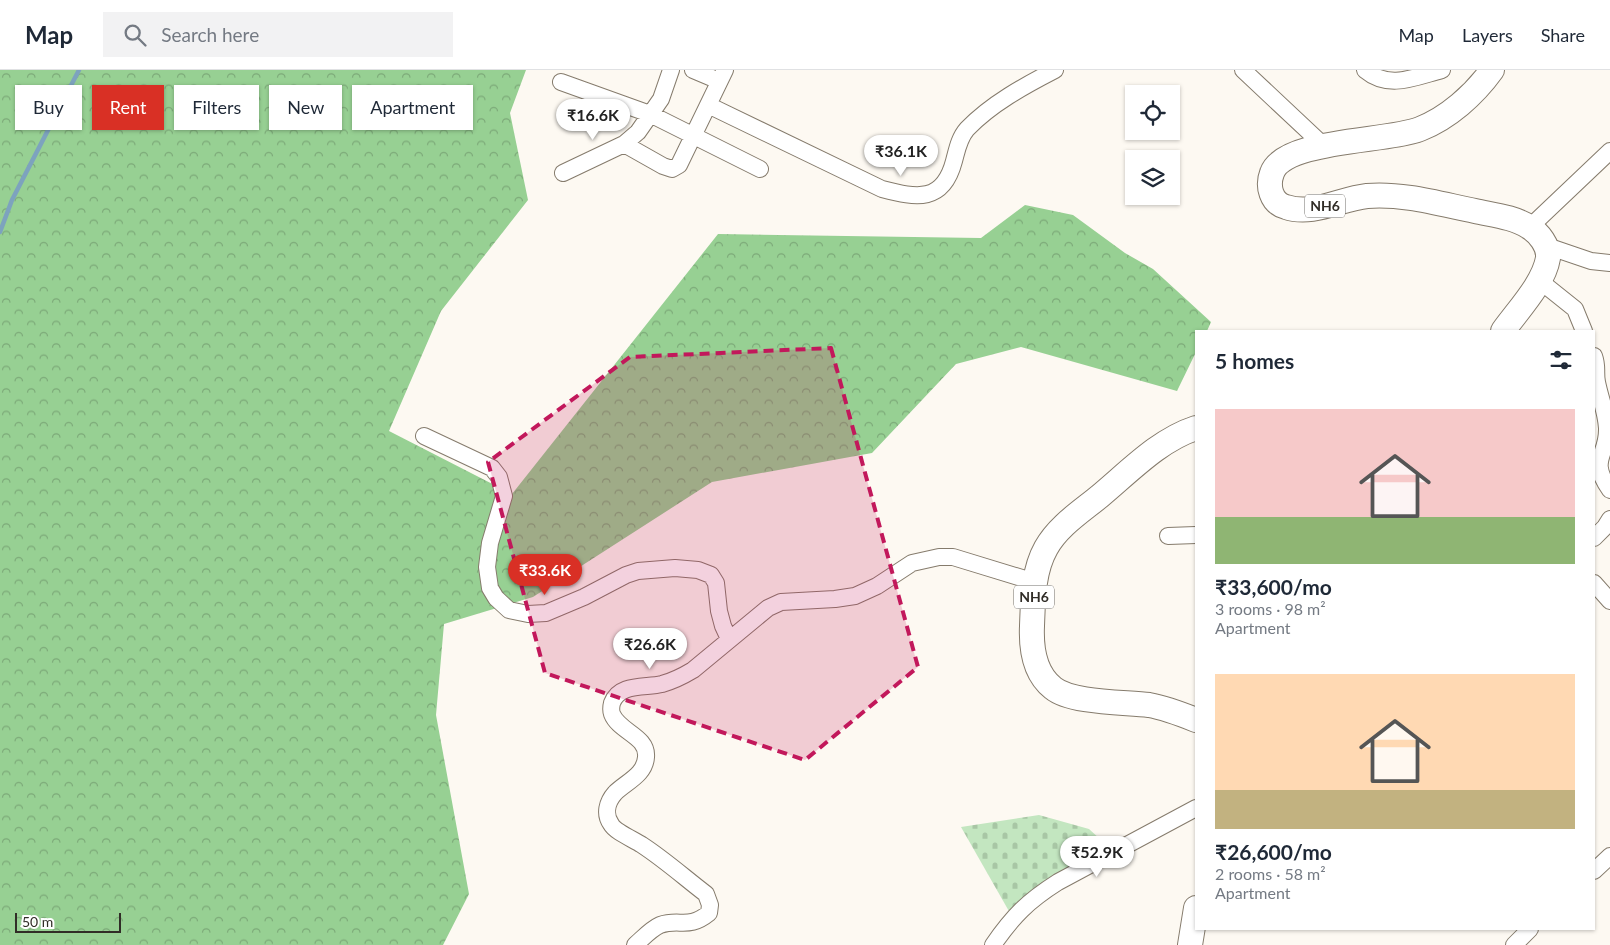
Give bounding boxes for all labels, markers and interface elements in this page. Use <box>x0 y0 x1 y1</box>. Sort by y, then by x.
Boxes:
search box <box>103 12 453 57</box>
text: Map <box>25 20 73 49</box>
icon: search <box>121 21 149 49</box>
text: Search here <box>161 23 259 46</box>
text: Map <box>1398 24 1434 46</box>
text: Layers <box>1462 24 1513 46</box>
text: Share <box>1541 24 1585 46</box>
chip: Buy <box>15 85 82 130</box>
chip: Rent <box>92 85 164 130</box>
chip: Filters <box>174 85 259 130</box>
chip: New <box>269 85 342 130</box>
chip: Apartment <box>352 85 473 130</box>
map controls <box>1125 85 1180 205</box>
button: locate <box>1125 85 1180 140</box>
pin: ₹16.6K <box>552 98 634 141</box>
text: ₹16.6K <box>567 105 619 124</box>
pin: ₹36.1K <box>860 134 942 177</box>
text: ₹36.1K <box>875 141 927 160</box>
button: layers <box>1125 150 1180 205</box>
road number: NH6 <box>1305 194 1345 218</box>
icon: filters <box>1547 346 1575 374</box>
text: 5 homes <box>1215 348 1294 373</box>
icon: home <box>1350 441 1440 531</box>
pin: ₹33.6K <box>504 554 586 596</box>
text: ₹33.6K <box>519 560 571 579</box>
text: ₹33,600/mo <box>1215 574 1332 599</box>
road number: NH6 <box>1014 586 1054 608</box>
text: 3 rooms · 98 m² <box>1215 599 1326 618</box>
text: Apartment <box>1215 618 1290 637</box>
pin: ₹26.6K <box>609 628 691 670</box>
text: ₹26.6K <box>624 634 676 653</box>
icon: home <box>1350 706 1440 796</box>
pin: ₹52.9K <box>1056 836 1138 878</box>
text: ₹26,600/mo <box>1215 839 1332 864</box>
text: ₹52.9K <box>1071 842 1123 861</box>
text: 2 rooms · 58 m² <box>1215 864 1326 883</box>
text: Apartment <box>1215 883 1290 902</box>
scale bar <box>15 910 121 933</box>
text: 50 m <box>22 913 53 930</box>

